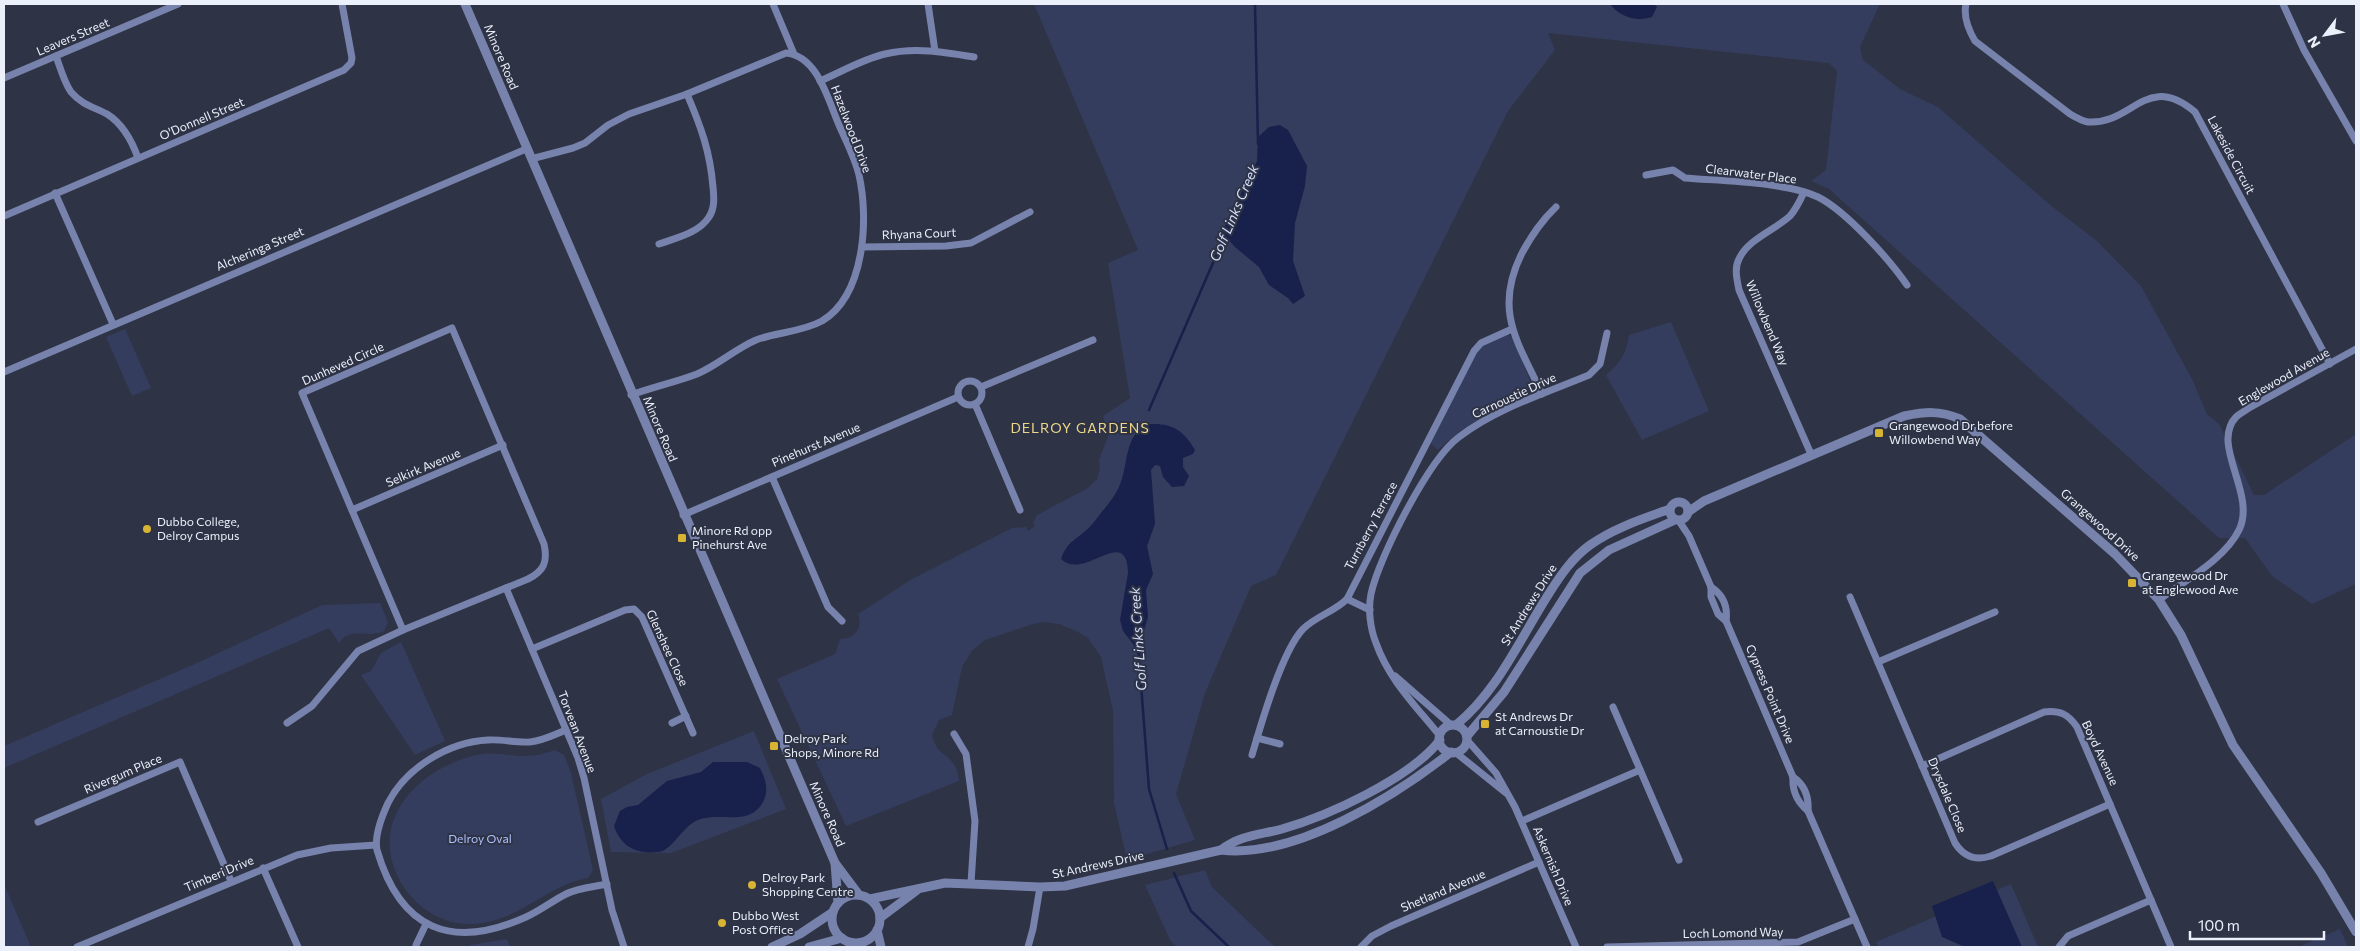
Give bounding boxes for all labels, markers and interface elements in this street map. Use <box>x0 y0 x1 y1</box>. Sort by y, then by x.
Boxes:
north arrow <box>2300 10 2350 60</box>
street label: Leavers Street <box>34 14 111 58</box>
street label: Minore Road <box>482 22 522 92</box>
text: N <box>2304 33 2324 51</box>
street label: Hazelwood Drive <box>829 83 875 174</box>
street label: O'Donnell Street <box>157 94 246 142</box>
street label: Lakeside Circuit <box>2205 113 2258 196</box>
street label: Clearwater Place <box>1705 160 1798 186</box>
water label: Golf Links Creek <box>1205 161 1262 264</box>
street label: Alcheringa Street <box>214 223 306 273</box>
street label: Rhyana Court <box>882 225 956 241</box>
street label: Willowbend Way <box>1744 278 1792 367</box>
street label: Dunheved Circle <box>299 339 386 387</box>
street label: Englewood Avenue <box>2236 344 2331 408</box>
street label: Carnoustie Drive <box>1469 370 1558 421</box>
street label: Minore Road <box>641 394 681 464</box>
place label: Grangewood Dr before Willowbend Way <box>1889 418 2013 446</box>
street label: Pinehurst Avenue <box>769 419 862 469</box>
district label: DELROY GARDENS <box>1010 419 1150 436</box>
marker: Grangewood Dr before Willowbend Way <box>1873 427 1885 439</box>
street label: Selkirk Avenue <box>383 445 462 489</box>
street label: Turnberry Terrace <box>1341 479 1399 572</box>
street label: Grangewood Drive <box>2058 485 2143 563</box>
place label: Dubbo College, Delroy Campus <box>157 514 240 542</box>
marker: Dubbo College, Delroy Campus <box>141 523 153 535</box>
place label: Minore Rd opp Pinehurst Ave <box>692 523 772 551</box>
marker: Minore Rd opp Pinehurst Ave <box>676 532 688 544</box>
street label: St Andrews Drive <box>1497 561 1559 648</box>
place label: Grangewood Dr at Englewood Ave <box>2142 568 2238 596</box>
marker: Grangewood Dr at Englewood Ave <box>2126 577 2138 589</box>
water label: Golf Links Creek <box>1125 586 1150 691</box>
street label: Glenshee Close <box>644 607 692 688</box>
street label: Cypress Point Drive <box>1744 642 1798 745</box>
street label: Torvean Avenue <box>556 689 600 775</box>
place label: St Andrews Dr at Carnoustie Dr <box>1495 709 1584 737</box>
marker: St Andrews Dr at Carnoustie Dr <box>1479 718 1491 730</box>
street label: Boyd Avenue <box>2080 718 2122 787</box>
place label: Delroy Park Shops, Minore Rd <box>784 731 879 759</box>
marker: Delroy Park Shops, Minore Rd <box>768 740 780 752</box>
street label: Rivergum Place <box>82 750 164 796</box>
street label: Drysdale Close <box>1926 755 1970 834</box>
street label: Minore Road <box>807 779 849 848</box>
street label: Askernish Drive <box>1531 824 1577 907</box>
park label: Delroy Oval <box>448 831 512 845</box>
street label: St Andrews Drive <box>1051 847 1145 881</box>
street label: Timberi Drive <box>182 852 255 894</box>
street label: Shetland Avenue <box>1398 866 1487 914</box>
place label: Delroy Park Shopping Centre <box>762 870 853 898</box>
marker: Delroy Park Shopping Centre <box>746 879 758 891</box>
place label: Dubbo West Post Office <box>732 908 799 936</box>
scale bar <box>2190 908 2324 940</box>
text: 100 m <box>2198 916 2240 934</box>
marker: Dubbo West Post Office <box>716 917 728 929</box>
street label: Loch Lomond Way <box>1682 924 1784 940</box>

